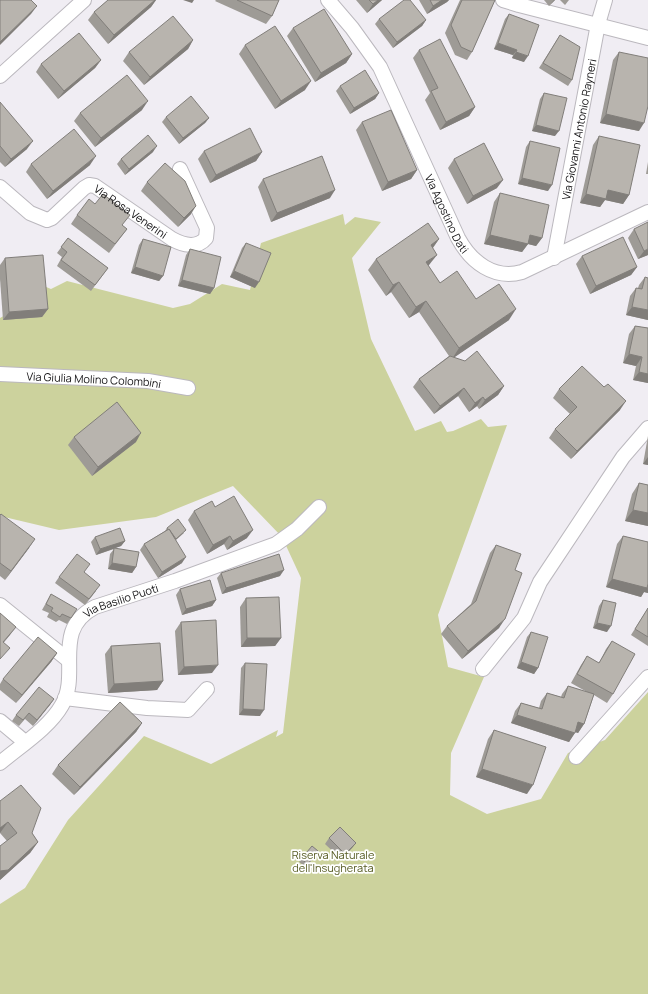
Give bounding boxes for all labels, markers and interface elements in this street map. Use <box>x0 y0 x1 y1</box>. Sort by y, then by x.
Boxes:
street label: Via Giovanni Antonio Rayneri <box>558 57 599 201</box>
street label: Via Agostino Dati <box>422 171 473 256</box>
street label: Via Rosa Venerini <box>91 180 171 241</box>
street label: Via Giulia Molino Colombini <box>26 368 162 391</box>
street label: Via Basilio Puoti <box>79 579 160 620</box>
park label: Riserva Naturale dell'Insugherata <box>292 847 375 875</box>

